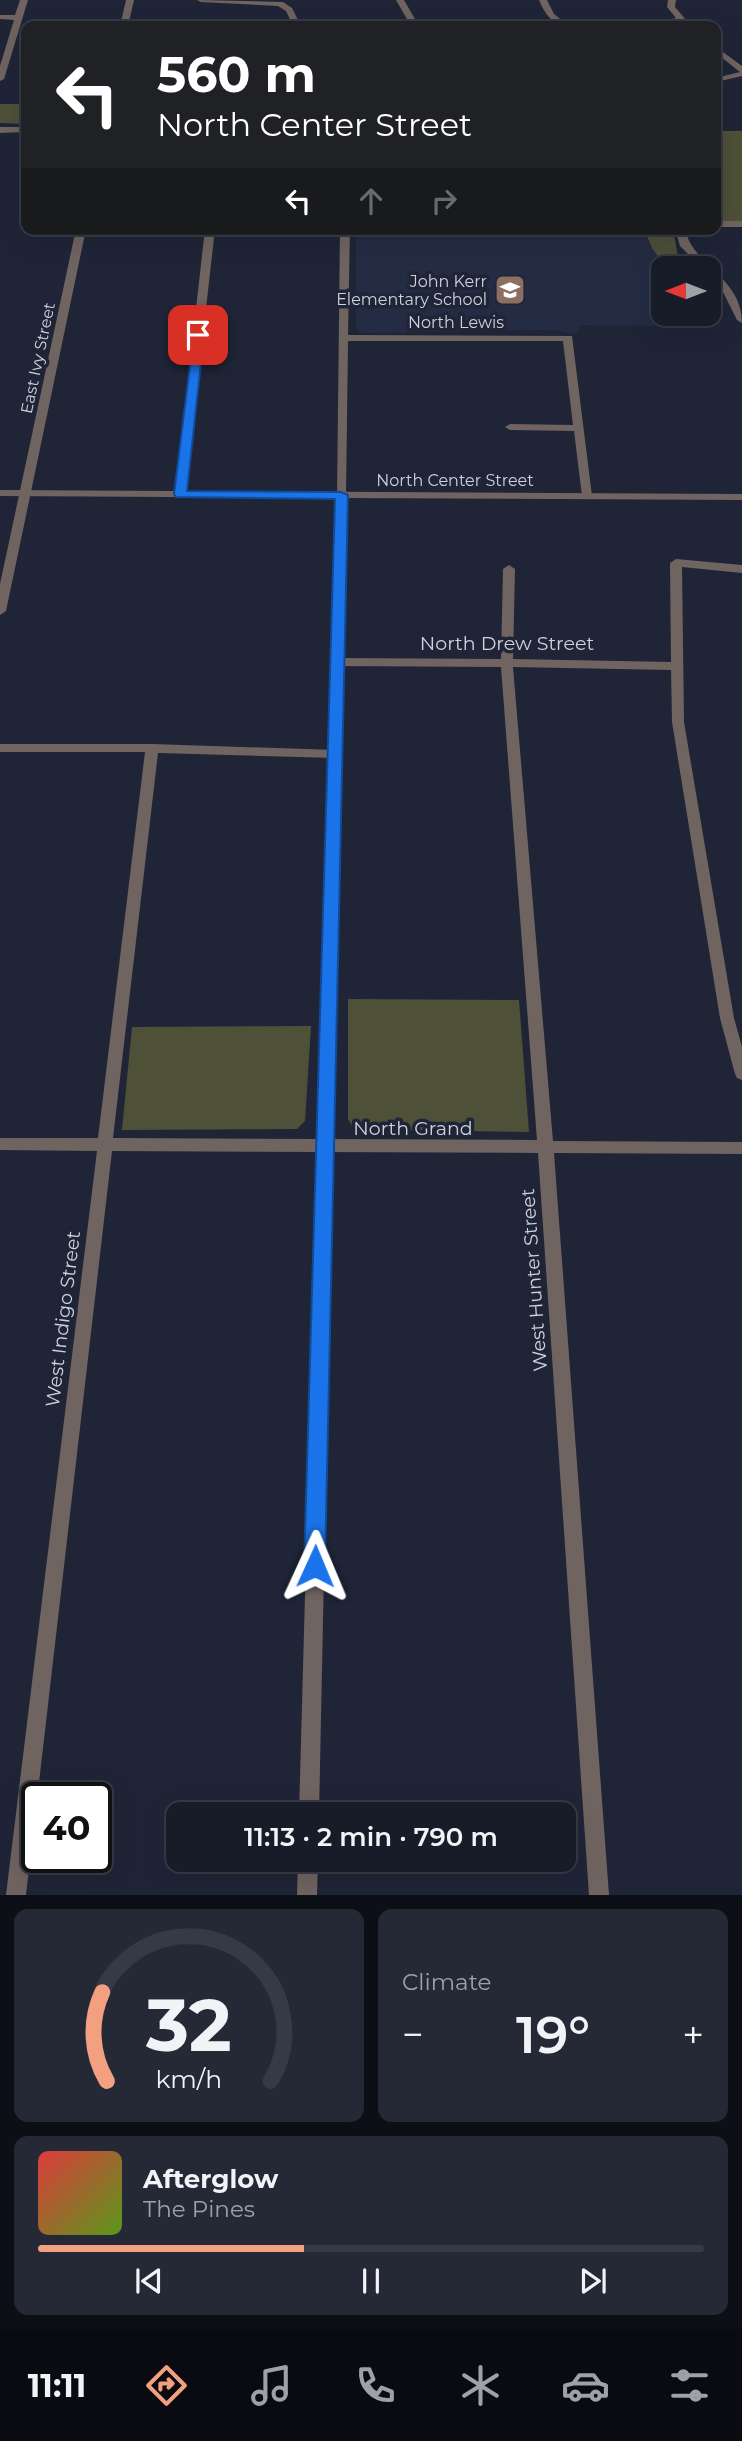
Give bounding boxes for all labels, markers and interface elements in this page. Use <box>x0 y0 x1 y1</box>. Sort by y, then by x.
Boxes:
text: 560 m <box>157 45 316 104</box>
icon: left <box>42 49 133 140</box>
text: North Center Street <box>157 105 472 144</box>
icon: left <box>279 182 317 220</box>
icon: ahead <box>352 182 390 220</box>
icon: right <box>425 182 463 220</box>
north arrow <box>651 256 721 326</box>
map controls <box>651 256 721 326</box>
place label: John Kerr Elementary School <box>336 272 487 309</box>
school or university icon: John Kerr Elementary School <box>493 273 527 307</box>
street label: East Ivy Street <box>17 300 59 415</box>
pin <box>168 305 228 365</box>
street label: North Lewis <box>408 313 504 332</box>
icon: arrive <box>179 316 217 354</box>
street label: North Center Street <box>376 471 534 490</box>
street label: North Drew Street <box>420 632 594 655</box>
street label: North Grand <box>353 1117 473 1140</box>
street label: West Hunter Street <box>516 1187 552 1372</box>
street label: West Indigo Street <box>41 1229 85 1408</box>
position arrow <box>278 1529 352 1603</box>
speed limit sign: 40 <box>21 1782 112 1873</box>
text: 11:13 · 2 min · 790 m <box>244 1821 498 1853</box>
text: Climate <box>402 1968 491 1996</box>
text: 32 <box>145 1982 232 2070</box>
text: 19° <box>516 2003 590 2066</box>
text: − <box>402 2011 424 2058</box>
text: + <box>682 2011 704 2058</box>
text: km/h <box>156 2064 222 2094</box>
text: Afterglow <box>143 2163 278 2195</box>
text: The Pines <box>143 2195 255 2223</box>
icon: previous <box>130 2262 168 2300</box>
icon: pause <box>352 2262 390 2300</box>
icon: next <box>574 2262 612 2300</box>
icon: directions <box>142 2361 191 2410</box>
icon: music <box>247 2361 296 2410</box>
icon: phone <box>351 2361 400 2410</box>
icon: climate <box>456 2361 505 2410</box>
icon: car <box>561 2361 610 2410</box>
icon: filters <box>665 2361 714 2410</box>
text: 11:11 <box>28 2366 86 2405</box>

